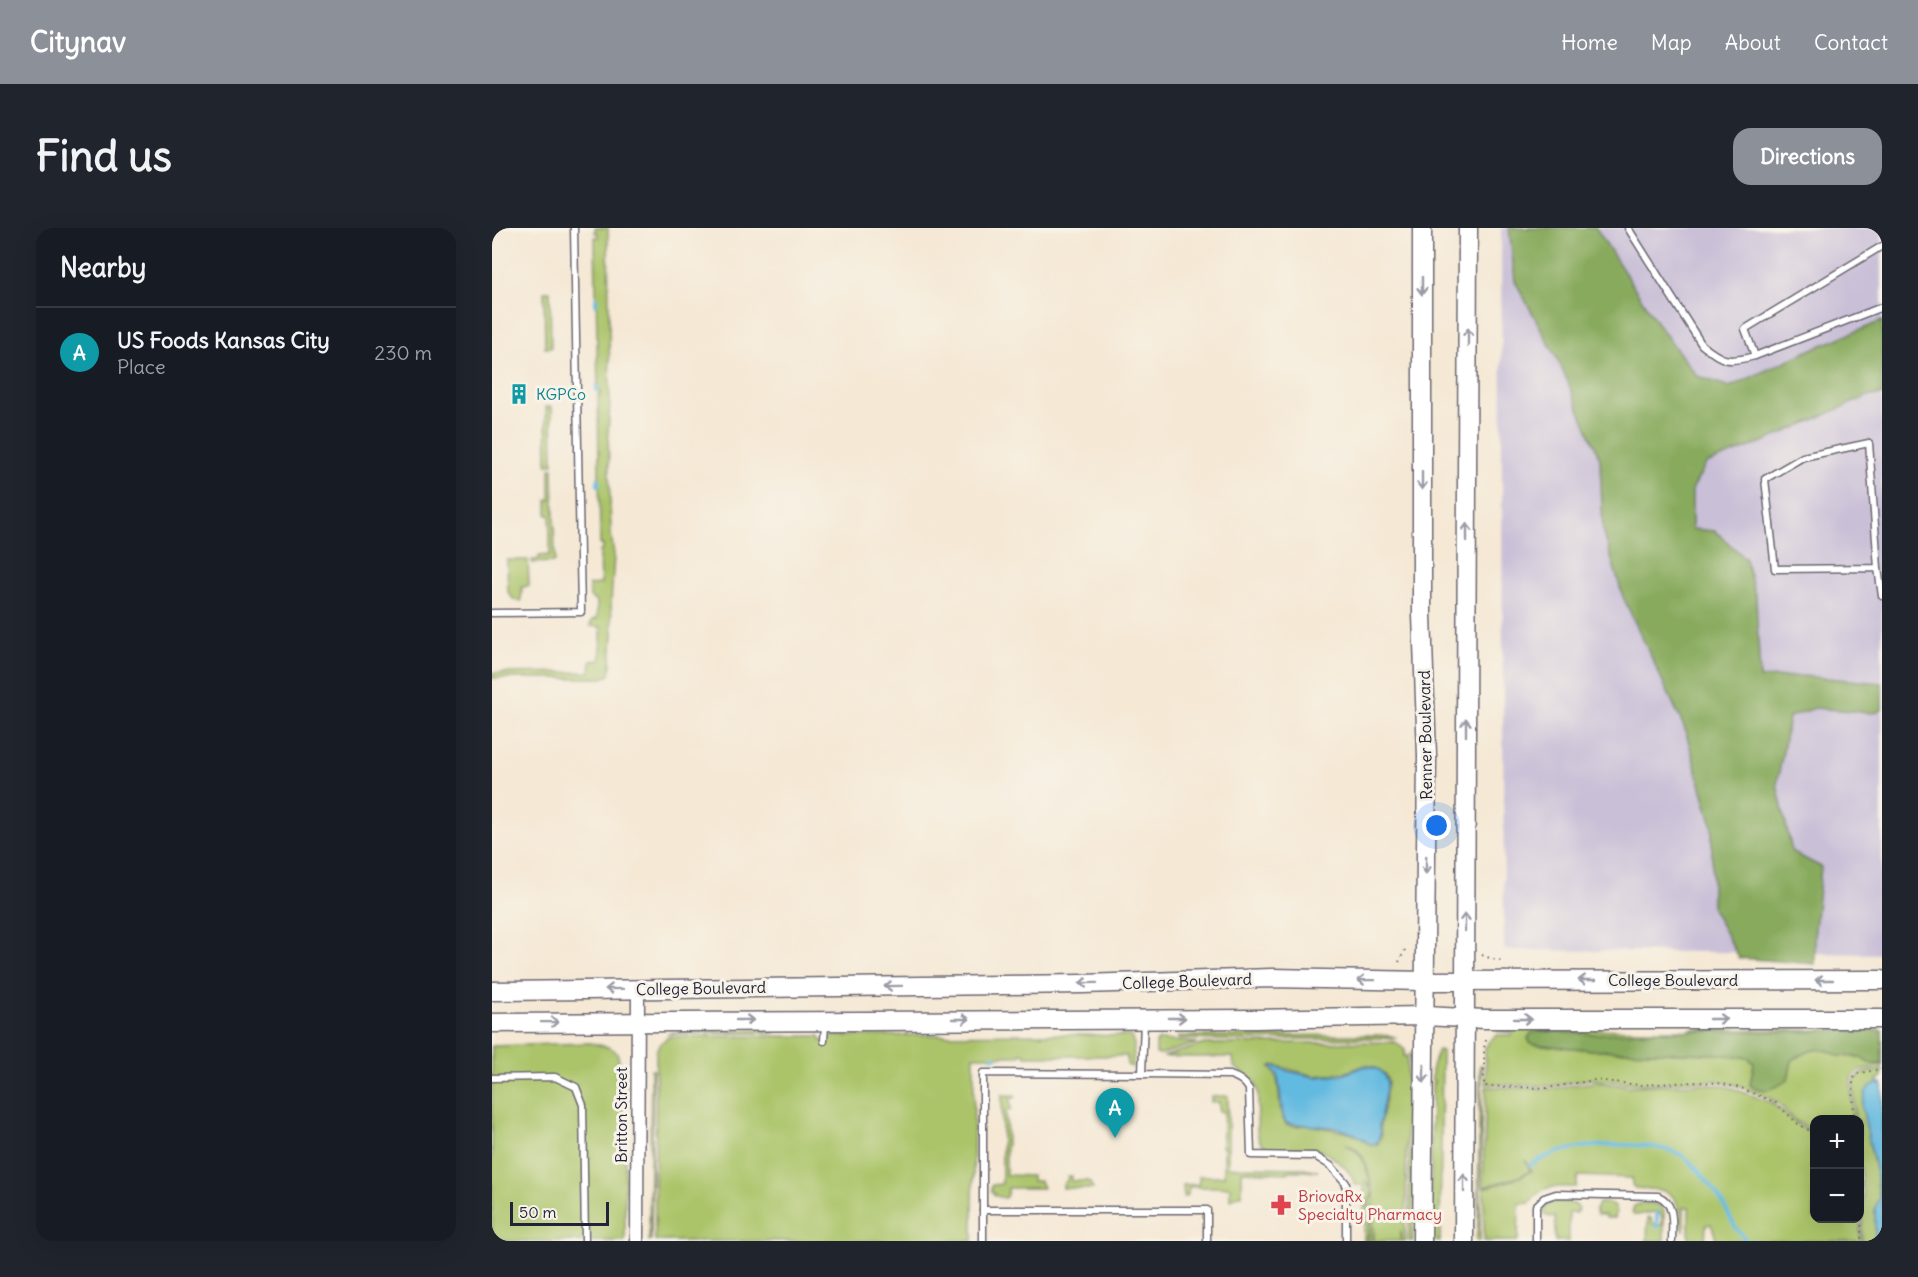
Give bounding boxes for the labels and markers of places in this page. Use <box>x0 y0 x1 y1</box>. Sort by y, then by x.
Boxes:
building icon: KGPCo <box>507 382 531 406</box>
place label: KGPCo <box>536 384 586 404</box>
pin: A <box>1096 1088 1134 1138</box>
place label: BriovaRx Specialty Pharmacy <box>1298 1186 1442 1224</box>
pharmacy icon: BriovaRx Specialty Pharmacy <box>1269 1193 1293 1217</box>

